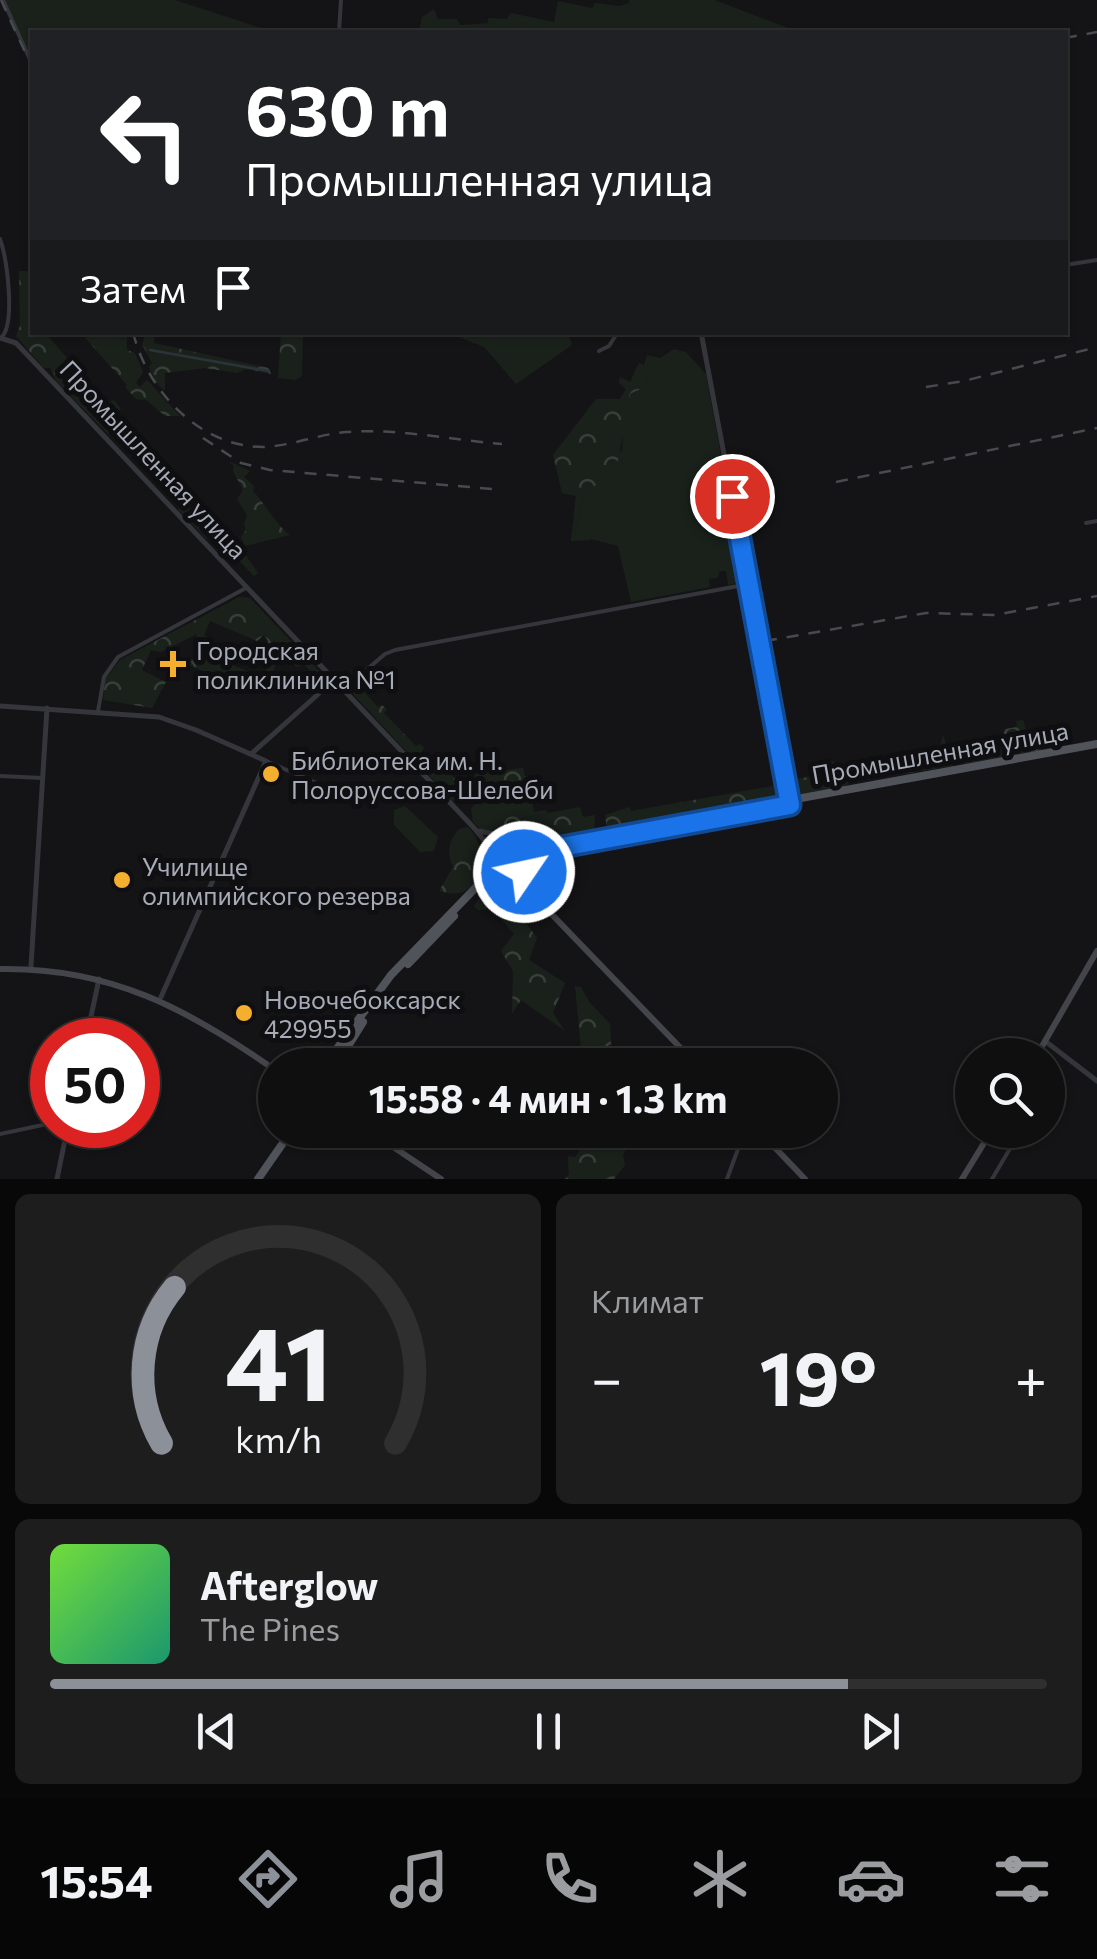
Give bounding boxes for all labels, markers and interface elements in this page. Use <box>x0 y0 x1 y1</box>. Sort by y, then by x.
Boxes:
text: 630 m <box>245 65 450 150</box>
icon: left <box>80 70 210 200</box>
text: Промышленная улица <box>245 150 713 205</box>
icon: arrive <box>206 260 261 315</box>
text: Затем <box>80 264 186 311</box>
street label: Промышленная улица <box>54 354 254 564</box>
pin <box>690 454 775 539</box>
icon: arrive <box>705 469 760 524</box>
place label: Городская поликлиника №1 <box>196 635 396 694</box>
marker: Городская поликлиника №1 <box>160 651 186 677</box>
street label: Промышленная улица <box>809 715 1071 789</box>
place label: Библиотека им. Н. Полоруссова-Шелеби <box>291 745 553 804</box>
marker: Библиотека им. Н. Полоруссова-Шелеби <box>260 763 282 785</box>
position arrow <box>472 820 576 924</box>
place label: Училище олимпийского резерва <box>142 851 411 910</box>
marker: Училище олимпийского резерва <box>111 869 133 891</box>
place label: Новочебоксарск 429955 <box>264 984 461 1043</box>
marker: Новочебоксарск 429955 <box>233 1002 255 1024</box>
speed limit sign: 50 <box>30 1018 160 1148</box>
map controls <box>955 1038 1065 1148</box>
button: search <box>955 1038 1065 1148</box>
text: 15:58 · 4 мин · 1.3 km <box>369 1074 727 1121</box>
text: Климат <box>591 1280 704 1320</box>
text: 41 <box>224 1295 332 1422</box>
text: 19° <box>760 1330 877 1421</box>
text: − <box>591 1343 622 1410</box>
text: + <box>1015 1343 1047 1410</box>
text: km/h <box>235 1417 321 1460</box>
text: Afterglow <box>200 1561 378 1608</box>
text: The Pines <box>200 1608 340 1648</box>
icon: previous <box>189 1704 244 1759</box>
icon: pause <box>521 1704 576 1759</box>
icon: next <box>853 1704 908 1759</box>
icon: directions <box>233 1844 303 1914</box>
icon: music <box>384 1844 454 1914</box>
icon: phone <box>535 1844 605 1914</box>
icon: climate <box>685 1844 755 1914</box>
icon: car <box>836 1844 906 1914</box>
icon: filters <box>987 1844 1057 1914</box>
text: 15:54 <box>40 1852 153 1907</box>

